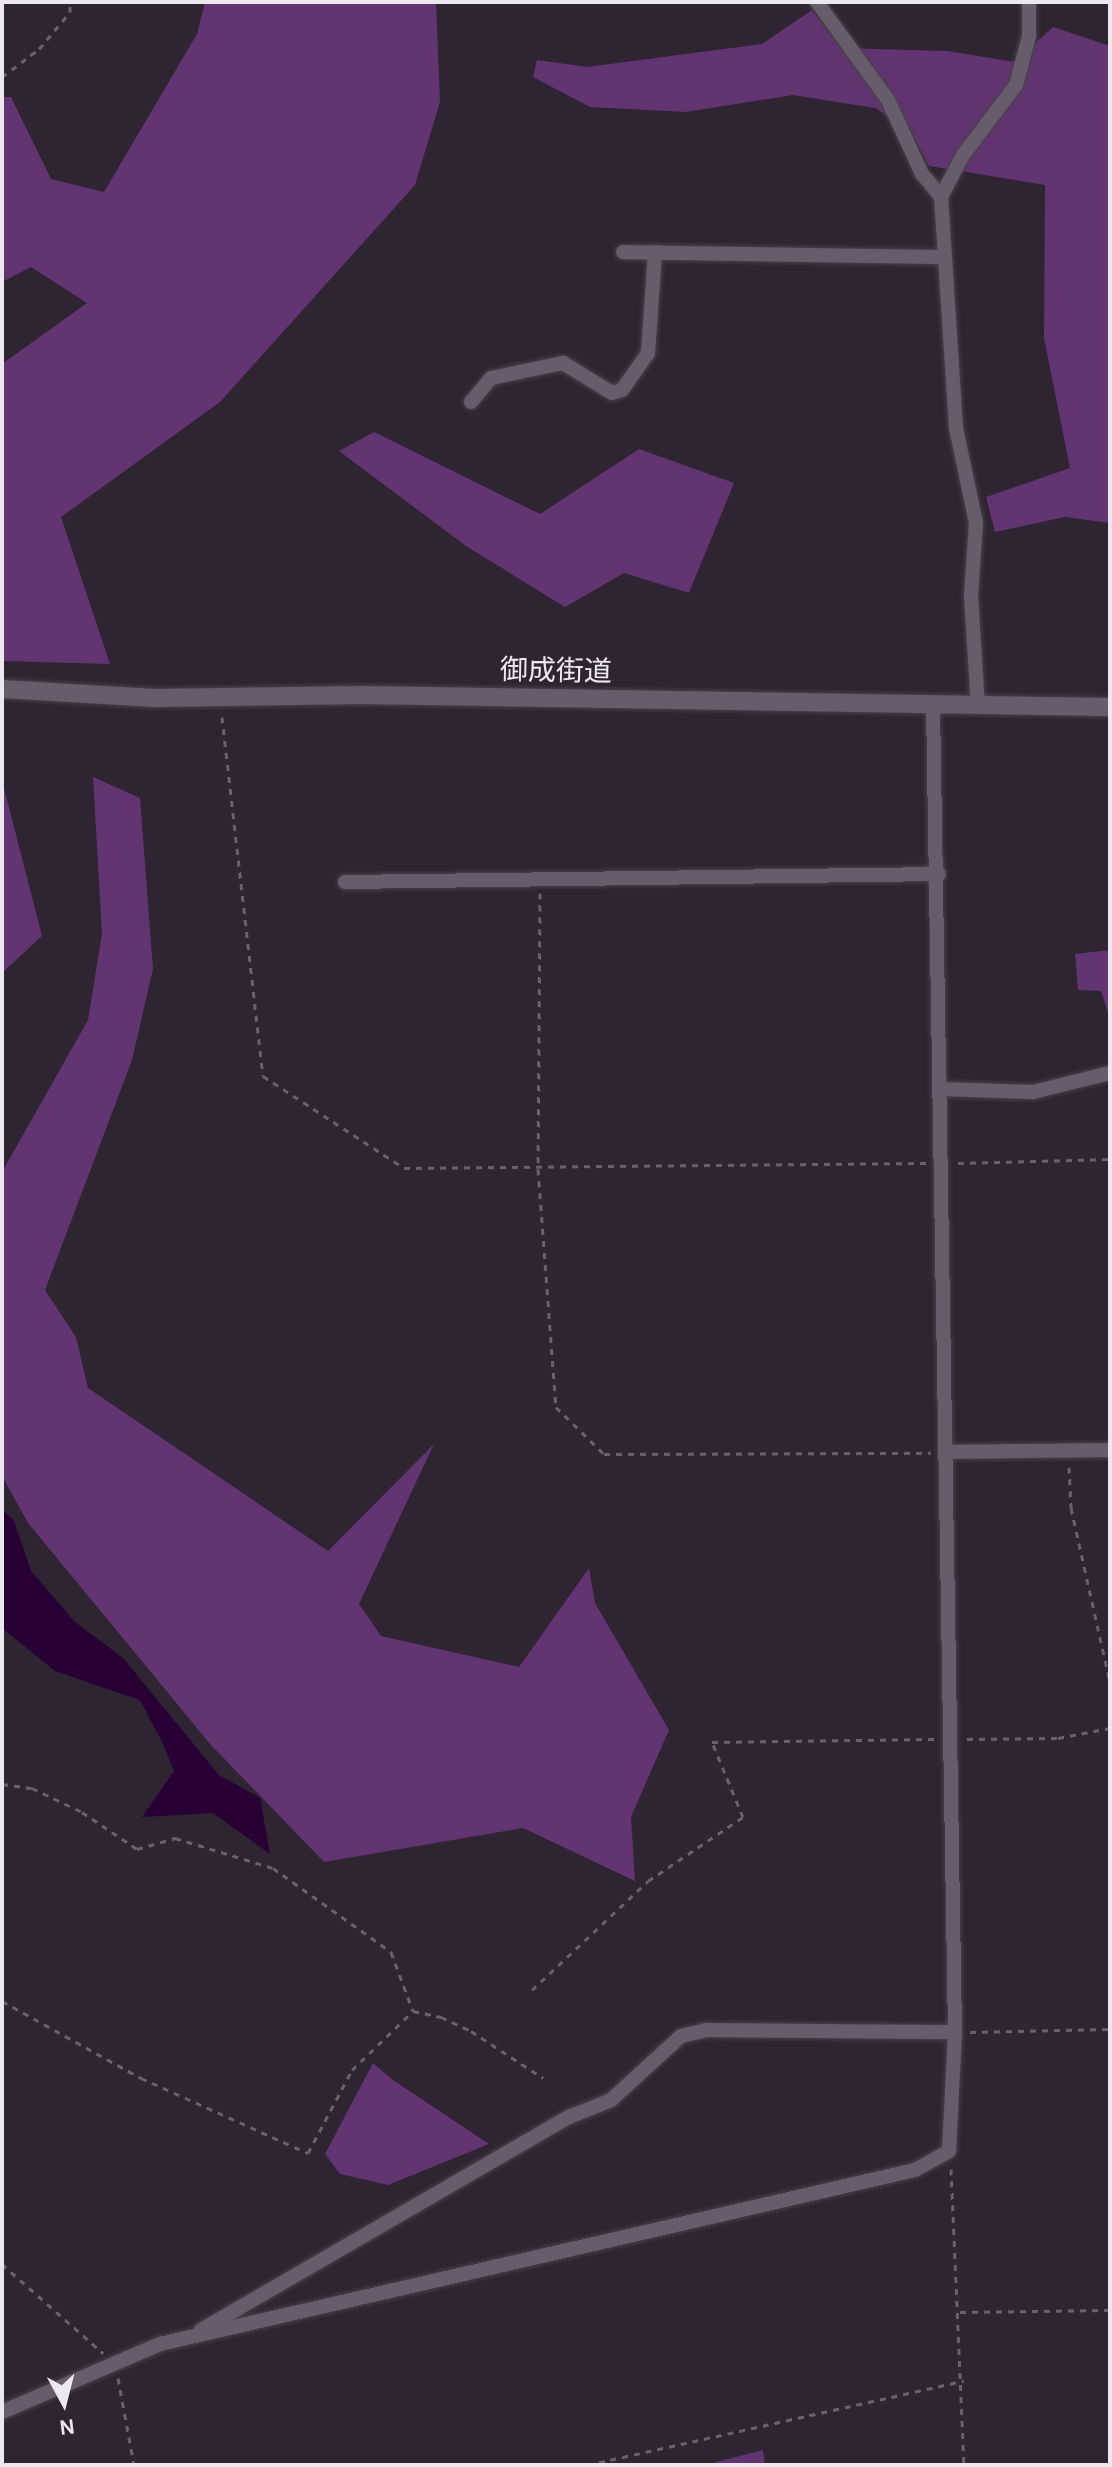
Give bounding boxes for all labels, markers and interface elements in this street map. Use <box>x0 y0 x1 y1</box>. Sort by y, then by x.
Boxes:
street label: 御成街道 <box>500 653 612 689</box>
north arrow <box>24 2363 104 2443</box>
text: N <box>58 2413 76 2441</box>

